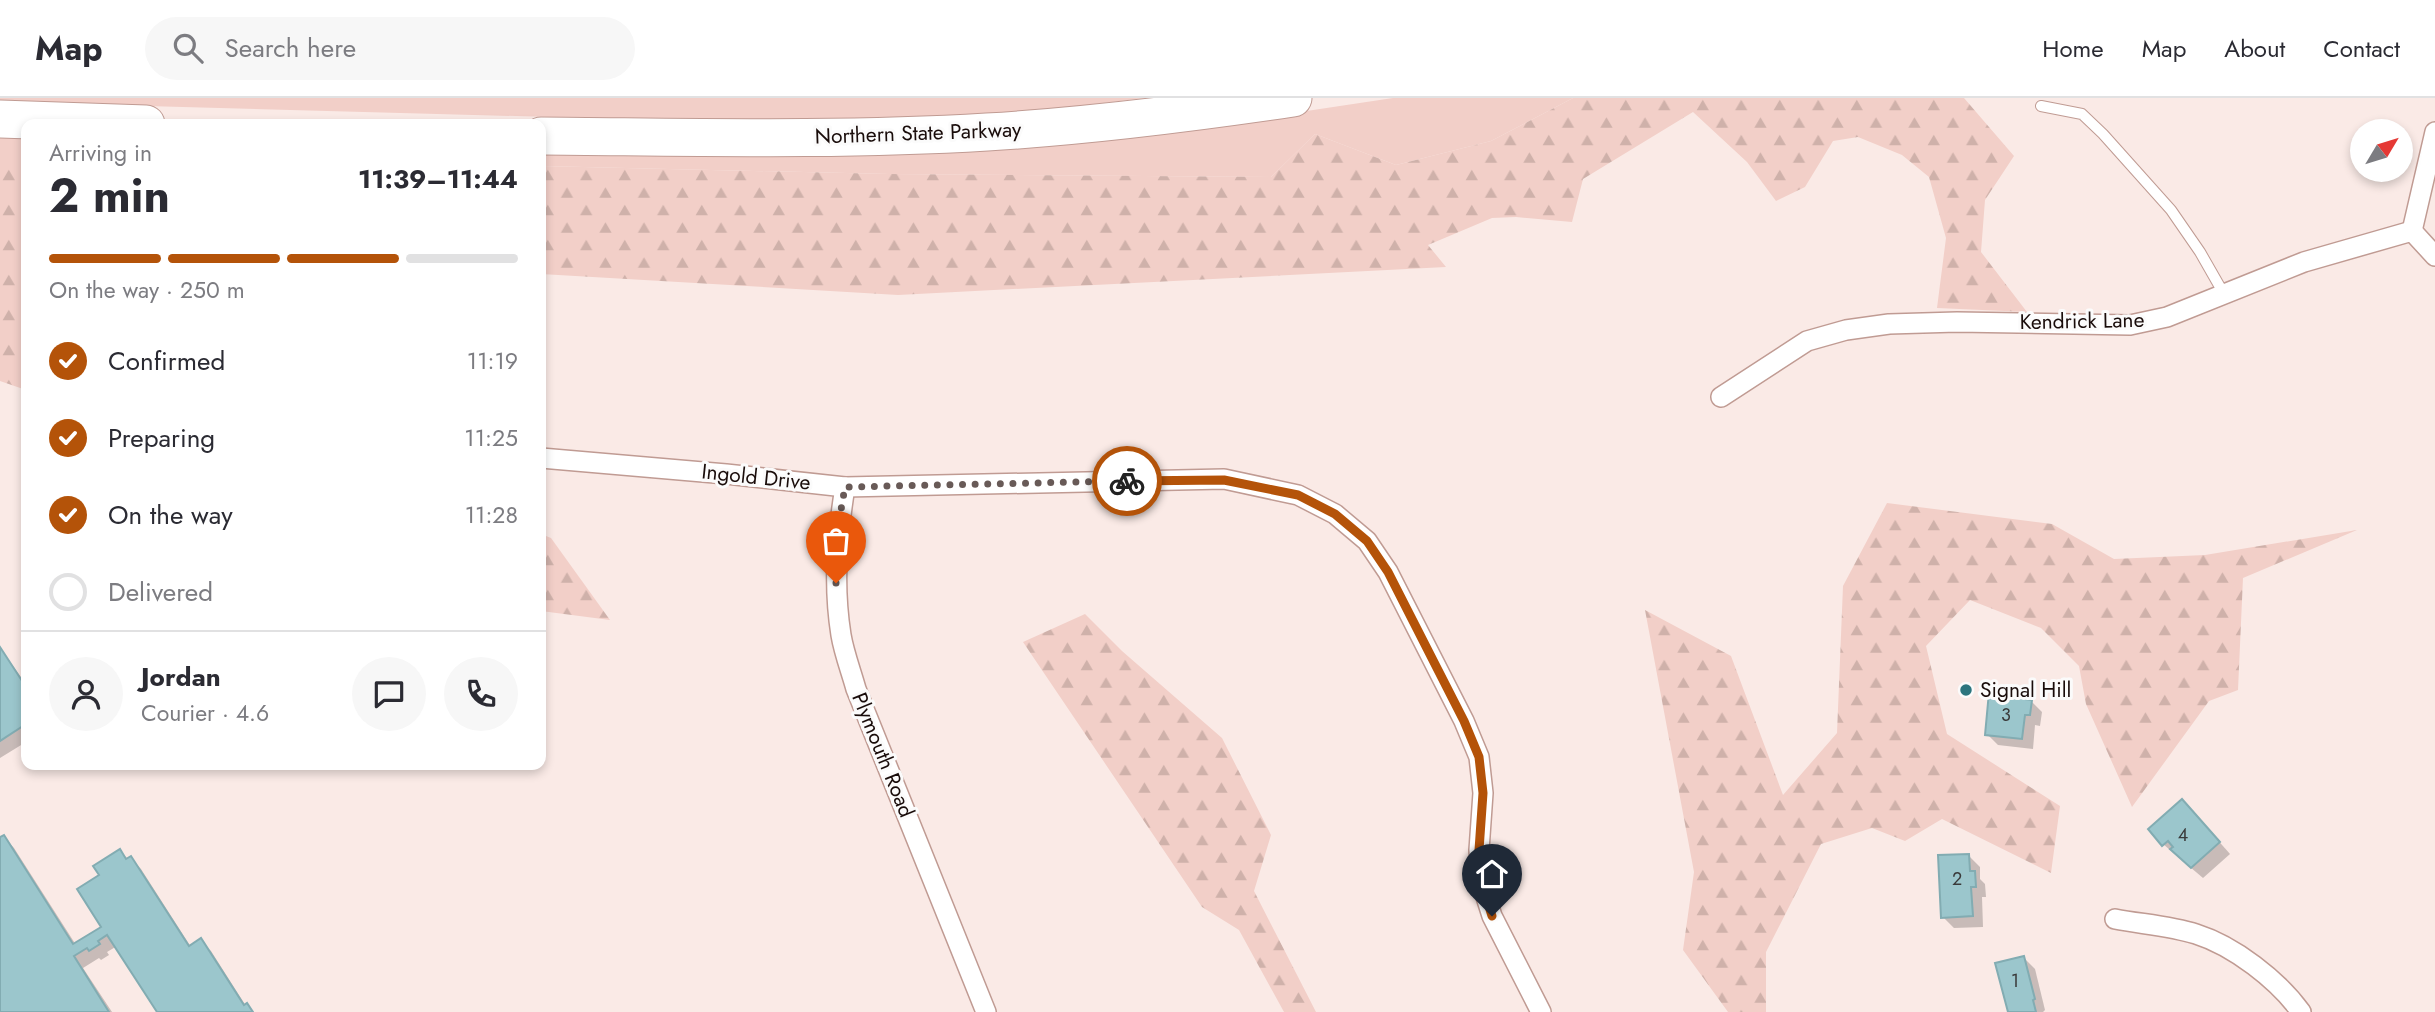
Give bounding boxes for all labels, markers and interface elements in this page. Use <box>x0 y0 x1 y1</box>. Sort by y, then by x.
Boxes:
search box <box>145 17 635 80</box>
text: Map <box>35 25 103 72</box>
icon: search <box>169 29 207 67</box>
text: Search here <box>225 29 356 67</box>
text: Home <box>2042 31 2104 66</box>
text: Map <box>2142 31 2186 66</box>
text: About <box>2224 31 2285 66</box>
text: Contact <box>2323 31 2400 66</box>
street label: Northern State Parkway <box>814 114 1022 152</box>
north arrow <box>2350 119 2413 182</box>
map controls <box>2350 119 2413 182</box>
text: Arriving in <box>49 136 152 170</box>
text: 11:39–11:44 <box>358 160 518 198</box>
text: 2 min <box>49 163 170 229</box>
text: On the way · 250 m <box>49 273 245 307</box>
street label: Kendrick Lane <box>2019 305 2145 337</box>
icon: check <box>49 342 87 380</box>
text: Confirmed <box>108 342 225 380</box>
text: 11:19 <box>467 344 518 378</box>
icon: check <box>49 419 87 457</box>
text: Preparing <box>108 419 215 457</box>
text: 11:25 <box>464 421 518 455</box>
courier <box>1092 446 1162 516</box>
street label: Ingold Drive <box>700 456 812 498</box>
icon: bike <box>1108 462 1146 500</box>
icon: check <box>49 496 87 534</box>
text: On the way <box>108 496 233 534</box>
text: 11:28 <box>465 498 518 532</box>
pin <box>806 511 866 583</box>
icon: bag <box>817 522 855 560</box>
text: Delivered <box>108 573 213 611</box>
button: person <box>49 657 123 731</box>
button: chat <box>352 657 426 731</box>
button: phone <box>444 657 518 731</box>
text: Jordan <box>141 658 221 696</box>
place label: Signal Hill <box>1980 675 2071 705</box>
marker: Signal Hill <box>1958 682 1974 698</box>
street label: Plymouth Road <box>844 688 922 822</box>
text: Courier · 4.6 <box>141 696 269 730</box>
house number: 3 <box>2001 702 2011 728</box>
house number: 4 <box>2178 822 2188 848</box>
pin <box>1462 844 1522 916</box>
icon: home <box>1473 855 1511 893</box>
house number: 2 <box>1952 866 1962 892</box>
house number: 1 <box>2011 968 2019 994</box>

